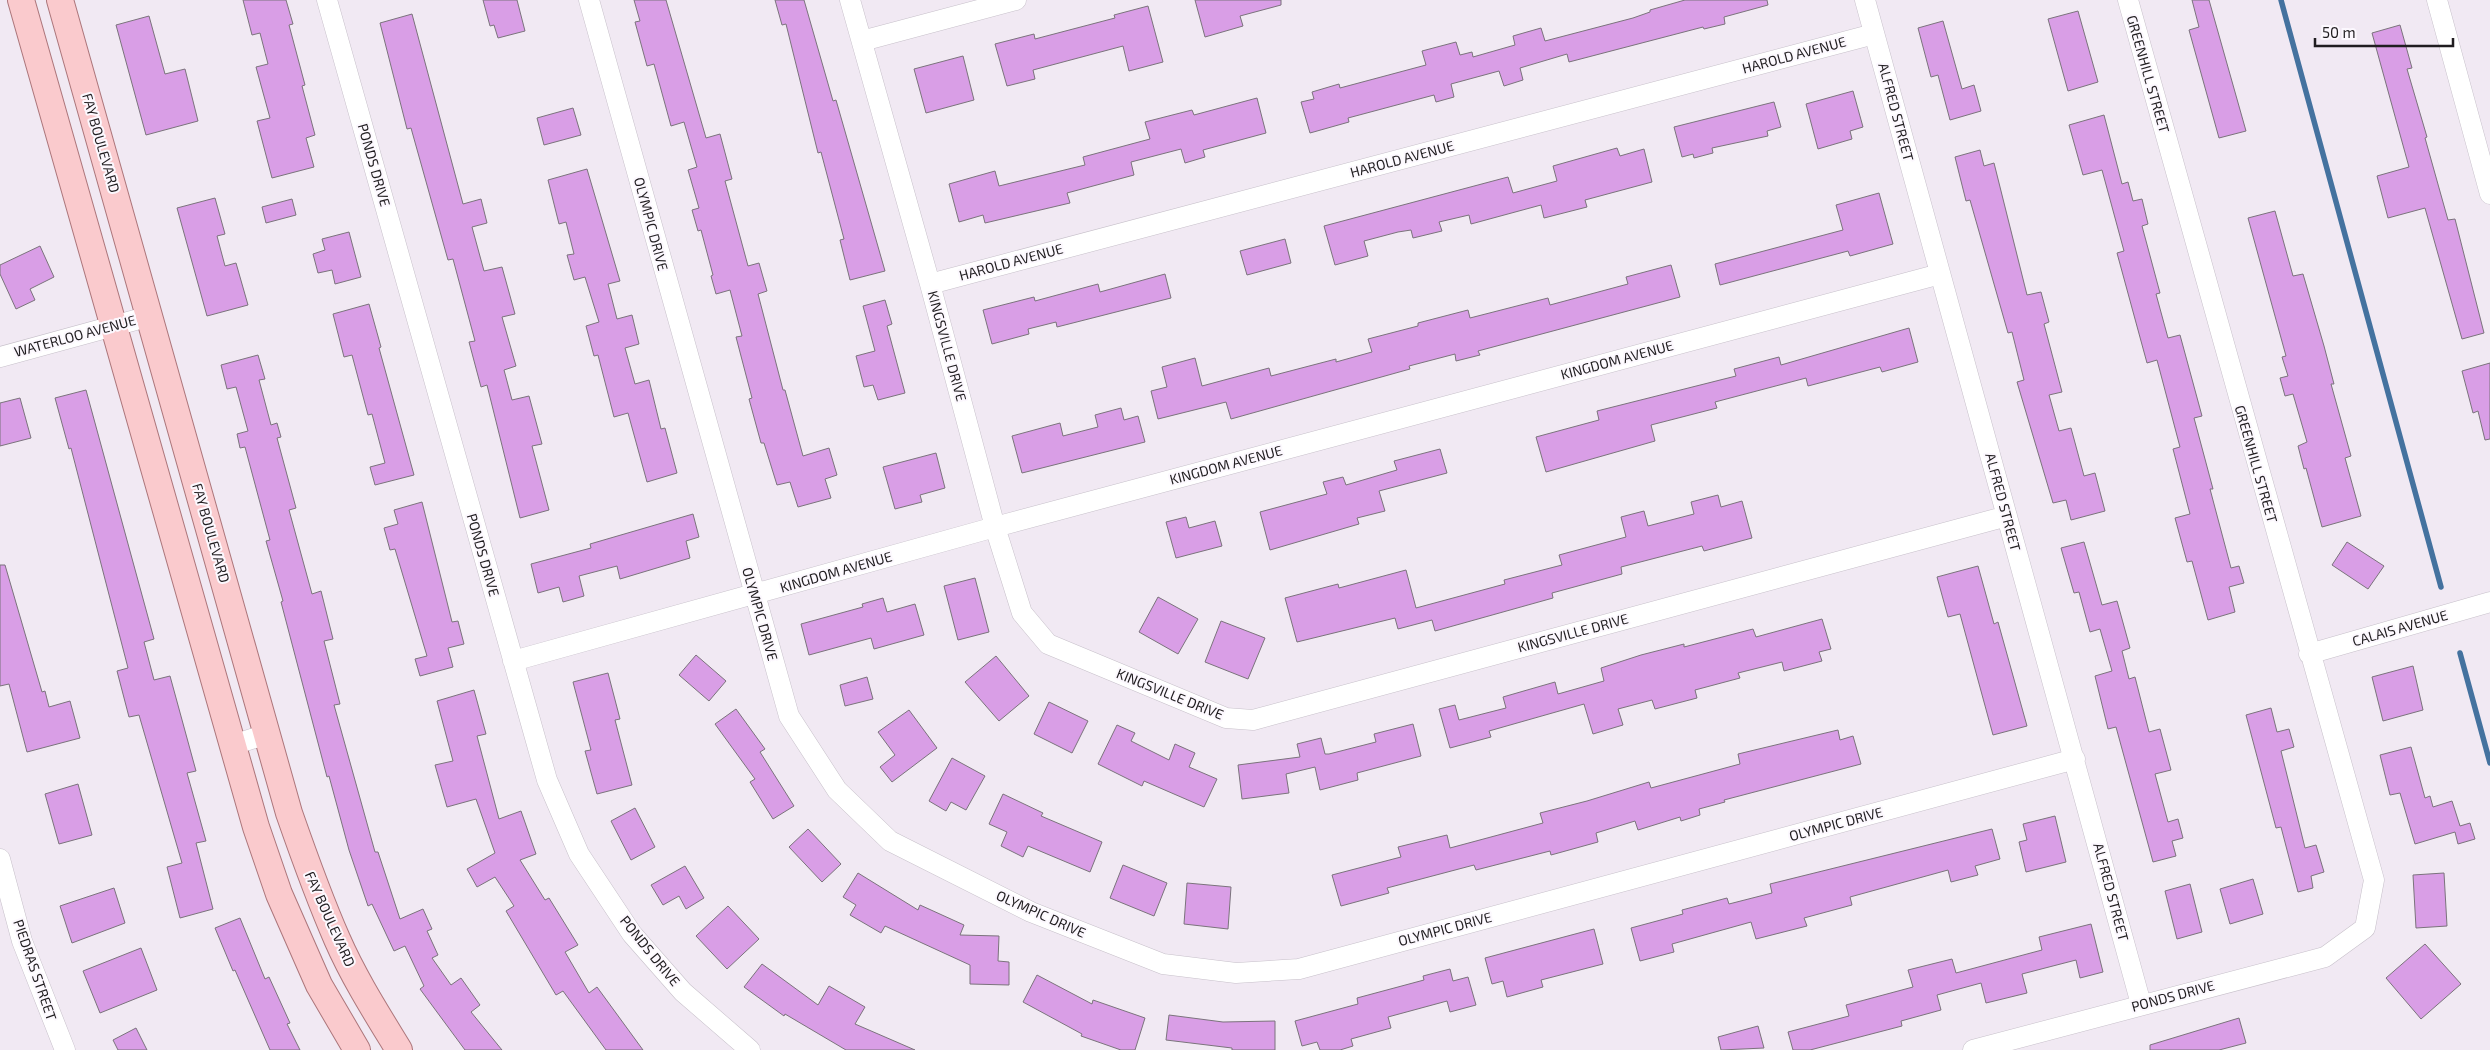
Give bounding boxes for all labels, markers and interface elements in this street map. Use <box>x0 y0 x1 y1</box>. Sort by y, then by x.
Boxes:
street label: GREENHILL STREET <box>2124 13 2173 135</box>
scale bar <box>2315 15 2452 47</box>
text: 50 m <box>2322 23 2356 41</box>
street label: HAROLD AVENUE <box>1740 32 1848 77</box>
street label: ALFRED STREET <box>1875 61 1918 163</box>
street label: FAY BOULEVARD <box>79 91 124 195</box>
street label: PONDS DRIVE <box>354 121 395 209</box>
street label: HAROLD AVENUE <box>1348 136 1456 181</box>
street label: OLYMPIC DRIVE <box>631 175 672 273</box>
street label: HAROLD AVENUE <box>957 239 1065 284</box>
street label: KINGSVILLE DRIVE <box>925 289 970 403</box>
street label: WATERLOO AVENUE <box>12 311 138 360</box>
street label: KINGDOM AVENUE <box>1559 336 1675 383</box>
street label: GREENHILL STREET <box>2232 403 2281 525</box>
street label: KINGDOM AVENUE <box>1168 441 1284 488</box>
street label: ALFRED STREET <box>1982 451 2025 553</box>
street label: FAY BOULEVARD <box>189 481 234 585</box>
street label: PONDS DRIVE <box>463 511 504 599</box>
street label: KINGDOM AVENUE <box>778 547 894 596</box>
street label: OLYMPIC DRIVE <box>739 565 782 663</box>
street label: CALAIS AVENUE <box>2350 606 2450 649</box>
street label: KINGSVILLE DRIVE <box>1516 610 1630 655</box>
street label: KINGSVILLE DRIVE <box>1114 664 1226 723</box>
street label: OLYMPIC DRIVE <box>1787 803 1885 844</box>
street label: ALFRED STREET <box>2090 841 2133 943</box>
street label: FAY BOULEVARD <box>302 868 359 969</box>
street label: OLYMPIC DRIVE <box>994 886 1089 941</box>
street label: OLYMPIC DRIVE <box>1396 908 1494 949</box>
street label: PONDS DRIVE <box>617 912 684 989</box>
street label: PIEDRAS STREET <box>10 917 61 1023</box>
street label: PONDS DRIVE <box>2129 976 2217 1015</box>

